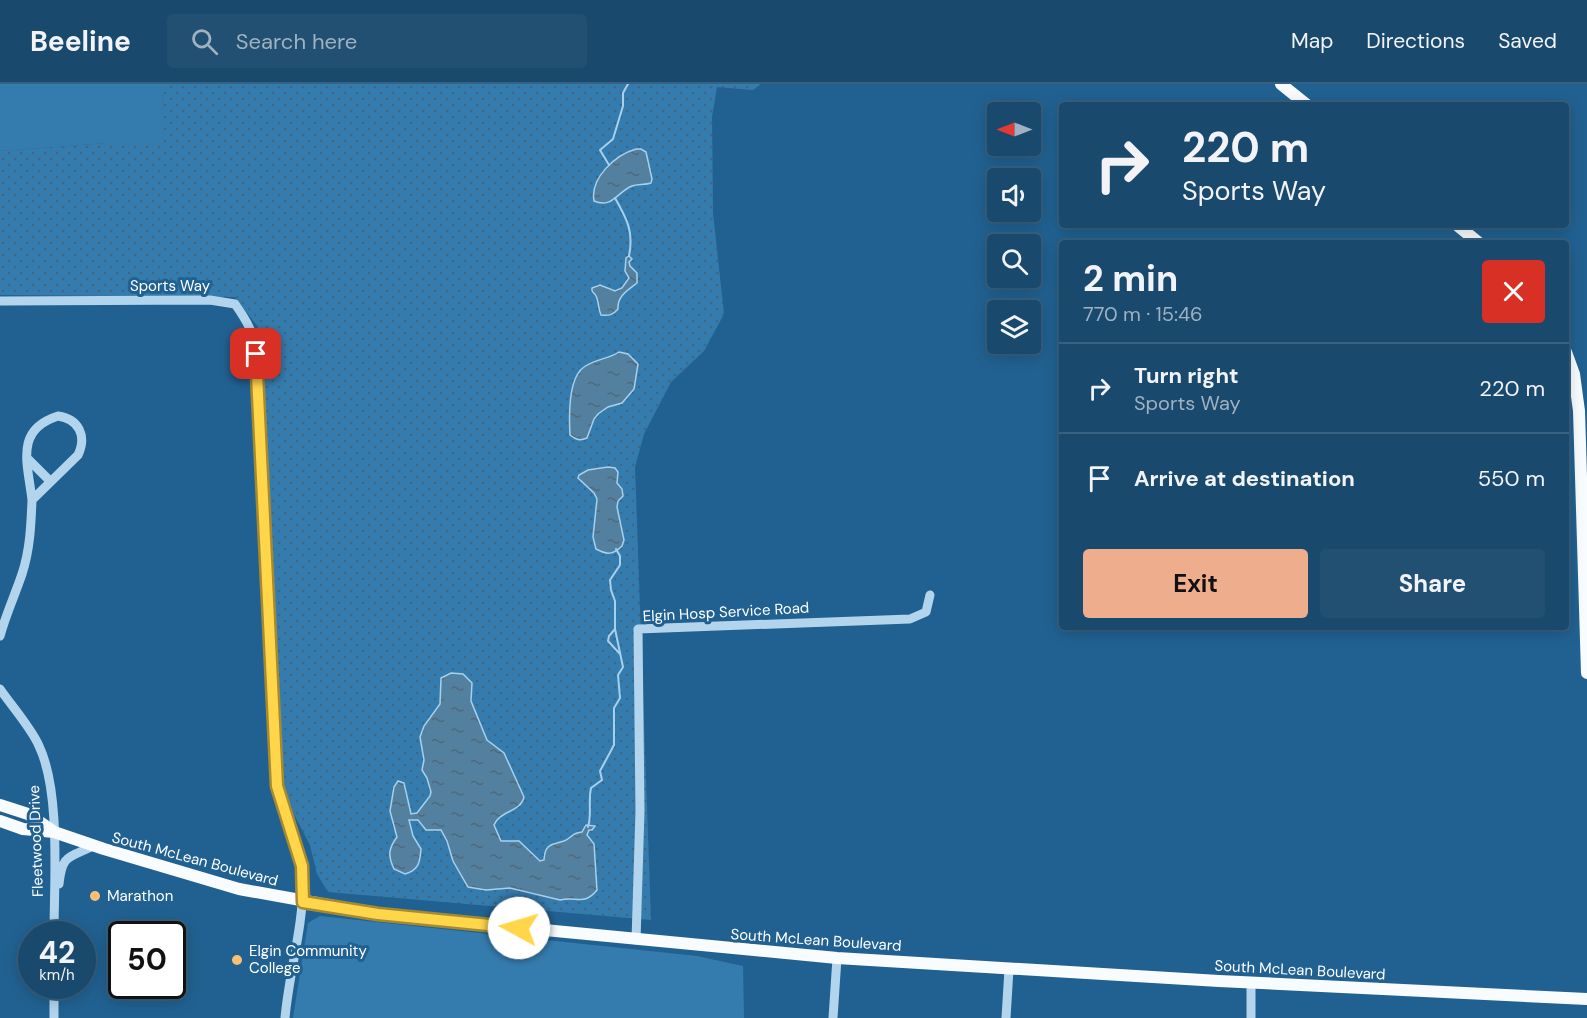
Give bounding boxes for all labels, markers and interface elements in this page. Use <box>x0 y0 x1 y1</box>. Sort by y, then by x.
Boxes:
search box <box>167 14 587 68</box>
text: Beeline <box>30 23 131 60</box>
icon: search <box>188 25 221 58</box>
text: Search here <box>236 27 357 56</box>
text: Map <box>1291 27 1333 55</box>
text: Directions <box>1366 27 1465 55</box>
text: Saved <box>1498 27 1557 55</box>
north arrow <box>987 102 1041 156</box>
map controls <box>987 102 1041 354</box>
text: 220 m <box>1182 120 1309 175</box>
icon: right <box>1083 126 1161 204</box>
button: sound <box>987 168 1041 222</box>
text: Sports Way <box>1182 173 1326 208</box>
button: search <box>987 234 1041 288</box>
text: 2 min <box>1083 255 1178 302</box>
button: close <box>1482 260 1545 323</box>
street label: Sports Way <box>130 276 211 296</box>
button: layers <box>987 300 1041 354</box>
text: 770 m · 15:46 <box>1083 301 1203 327</box>
pin <box>230 328 281 379</box>
icon: arrive <box>239 337 272 370</box>
text: Turn right <box>1134 361 1239 390</box>
icon: right <box>1083 372 1116 405</box>
text: 220 m <box>1479 374 1545 403</box>
text: Sports Way <box>1134 390 1241 416</box>
icon: arrive <box>1083 462 1116 495</box>
text: Arrive at destination <box>1134 464 1355 493</box>
text: 550 m <box>1478 464 1545 493</box>
button: Exit <box>1083 549 1308 618</box>
button: Share <box>1320 549 1545 618</box>
street label: Elgin Hosp Service Road <box>642 598 810 626</box>
street label: Fleetwood Drive <box>24 785 48 897</box>
street label: South McLean Boulevard <box>110 827 280 891</box>
place label: Marathon <box>107 886 173 906</box>
marker: Marathon <box>88 889 102 903</box>
position arrow <box>487 896 551 960</box>
speed limit sign: 50 <box>108 921 186 999</box>
street label: South McLean Boulevard <box>730 924 902 956</box>
text: 42 <box>39 933 75 972</box>
place label: Elgin Community College <box>249 941 367 978</box>
marker: Elgin Community College <box>230 953 244 967</box>
street label: South McLean Boulevard <box>1214 956 1386 984</box>
text: km/h <box>39 965 75 985</box>

